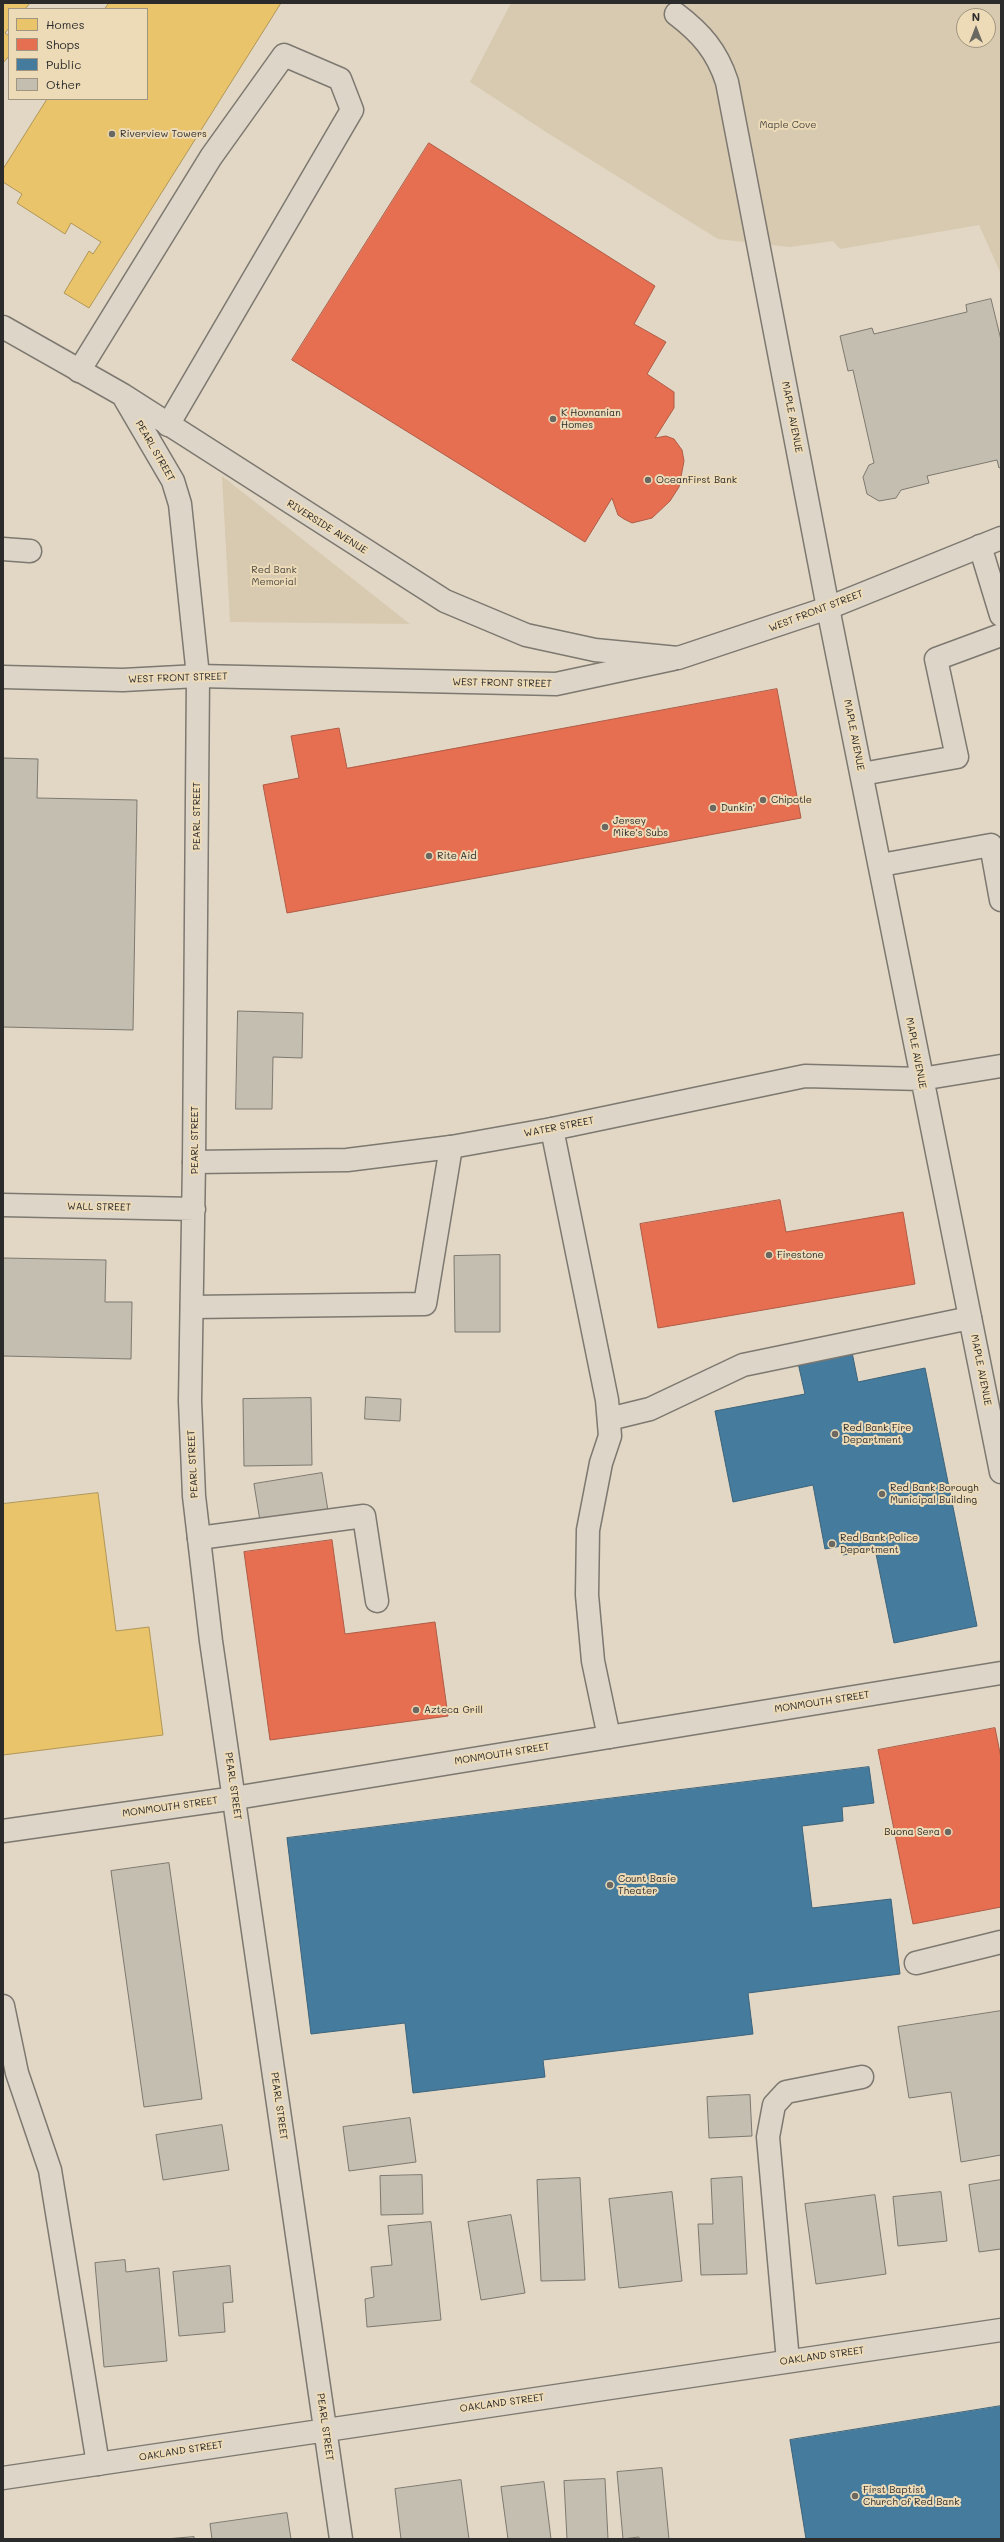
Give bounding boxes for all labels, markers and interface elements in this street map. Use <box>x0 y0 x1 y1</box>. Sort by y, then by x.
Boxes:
legend <box>8 8 148 100</box>
north arrow <box>956 8 996 48</box>
text: N <box>972 9 980 24</box>
text: Homes <box>46 16 85 32</box>
text: Shops <box>46 36 80 52</box>
text: Public <box>46 56 81 72</box>
text: Other <box>46 76 81 92</box>
park label: Maple Cove <box>760 119 816 131</box>
place label: Riverview Towers <box>120 128 207 140</box>
marker: Riverview Towers <box>107 129 117 139</box>
street label: MAPLE AVENUE <box>779 380 805 454</box>
place label: K Hovnanian Homes <box>561 407 621 430</box>
marker: K Hovnanian Homes <box>548 414 558 424</box>
street label: PEARL STREET <box>133 418 177 484</box>
place label: OceanFirst Bank <box>656 474 737 486</box>
marker: OceanFirst Bank <box>643 475 653 485</box>
street label: RIVERSIDE AVENUE <box>285 497 369 557</box>
park label: Red Bank Memorial <box>251 564 297 588</box>
street label: WEST FRONT STREET <box>767 588 865 634</box>
street label: WEST FRONT STREET <box>128 670 228 686</box>
street label: WEST FRONT STREET <box>452 676 552 690</box>
street label: MAPLE AVENUE <box>841 698 867 772</box>
street label: PEARL STREET <box>191 782 203 850</box>
place label: Chipotle <box>771 794 812 806</box>
marker: Chipotle <box>758 795 768 805</box>
place label: Dunkin' <box>721 802 755 814</box>
marker: Dunkin' <box>708 803 718 813</box>
place label: Jersey Mike's Subs <box>613 815 668 838</box>
marker: Jersey Mike's Subs <box>600 822 610 832</box>
place label: Rite Aid <box>437 850 477 862</box>
marker: Rite Aid <box>424 851 434 861</box>
street label: MAPLE AVENUE <box>903 1016 929 1090</box>
street label: PEARL STREET <box>189 1106 201 1174</box>
street label: WATER STREET <box>523 1114 595 1140</box>
street label: WALL STREET <box>67 1200 131 1214</box>
place label: Firestone <box>777 1249 824 1261</box>
marker: Firestone <box>764 1250 774 1260</box>
street label: MAPLE AVENUE <box>968 1333 994 1407</box>
place label: Red Bank Fire Department <box>843 1422 911 1446</box>
marker: Red Bank Fire Department <box>830 1429 840 1439</box>
street label: PEARL STREET <box>185 1430 201 1498</box>
place label: Red Bank Borough Municipal Building <box>890 1482 979 1506</box>
marker: Red Bank Borough Municipal Building <box>877 1489 887 1499</box>
place label: Red Bank Police Department <box>840 1532 918 1556</box>
marker: Red Bank Police Department <box>827 1539 837 1549</box>
street label: MONMOUTH STREET <box>773 1689 871 1715</box>
place label: Azteca Grill <box>424 1704 483 1716</box>
marker: Azteca Grill <box>411 1705 421 1715</box>
street label: MONMOUTH STREET <box>453 1741 551 1767</box>
street label: PEARL STREET <box>222 1751 244 1821</box>
street label: MONMOUTH STREET <box>121 1794 219 1820</box>
place label: Buona Sera <box>884 1826 940 1838</box>
marker: Buona Sera <box>943 1827 953 1837</box>
place label: Count Basie Theater <box>618 1873 676 1896</box>
marker: Count Basie Theater <box>605 1880 615 1890</box>
street label: PEARL STREET <box>268 2071 290 2141</box>
street label: OAKLAND STREET <box>779 2344 865 2368</box>
street label: OAKLAND STREET <box>459 2391 545 2415</box>
street label: PEARL STREET <box>314 2392 336 2462</box>
street label: OAKLAND STREET <box>138 2438 224 2464</box>
place label: First Baptist Church of Red Bank <box>863 2484 959 2508</box>
marker: First Baptist Church of Red Bank <box>850 2491 860 2501</box>

